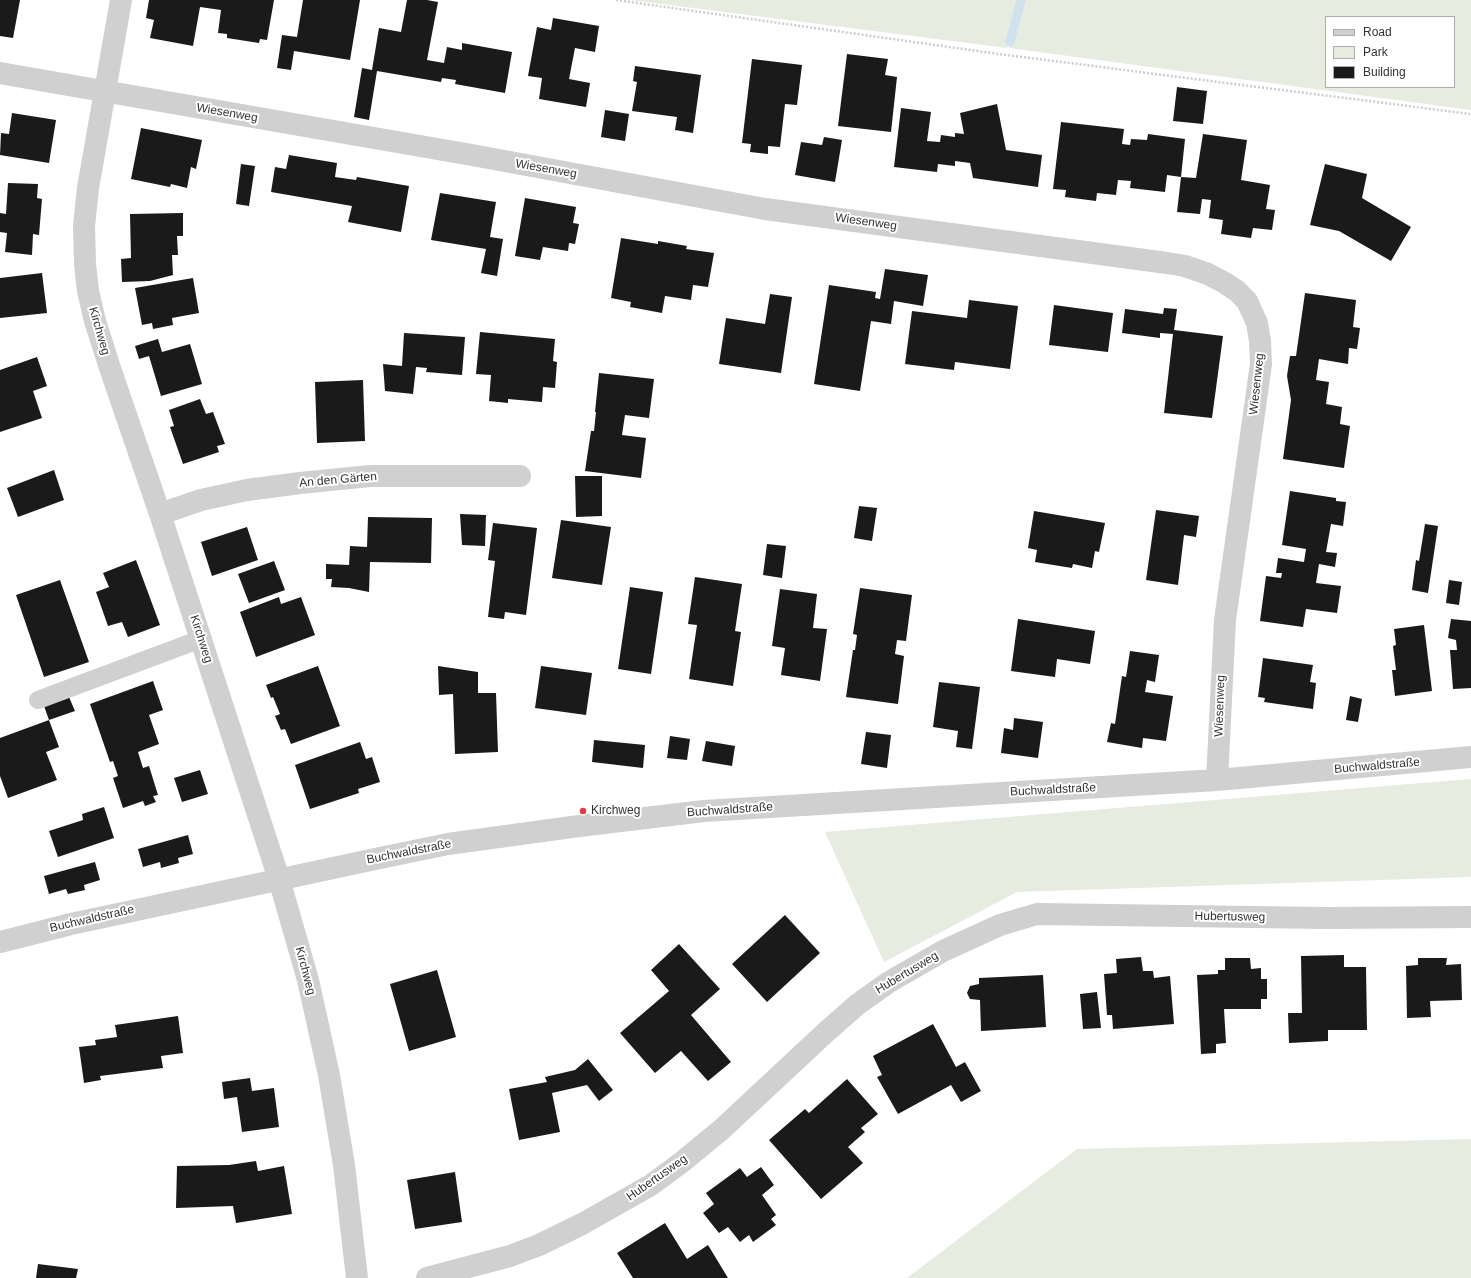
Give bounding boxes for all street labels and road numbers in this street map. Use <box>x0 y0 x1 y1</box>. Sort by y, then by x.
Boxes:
street label: Wiesenweg <box>195 101 259 125</box>
street label: Wiesenweg <box>514 157 578 181</box>
street label: Wiesenweg <box>834 211 898 233</box>
street label: Kirchweg <box>85 305 113 357</box>
street label: Wiesenweg <box>1247 352 1267 416</box>
street label: An den Gärten <box>298 469 378 491</box>
street label: Kirchweg <box>187 613 215 665</box>
street label: Wiesenweg <box>1212 675 1228 737</box>
street label: Buchwaldstraße <box>1334 755 1420 777</box>
street label: Buchwaldstraße <box>1010 781 1096 799</box>
street label: Buchwaldstraße <box>687 800 773 820</box>
street label: Buchwaldstraße <box>365 837 453 867</box>
street label: Buchwaldstraße <box>48 902 136 936</box>
street label: Hubertusweg <box>1195 909 1265 925</box>
street label: Kirchweg <box>292 945 318 997</box>
street label: Hubertusweg <box>873 949 941 997</box>
street label: Hubertusweg <box>624 1152 690 1204</box>

